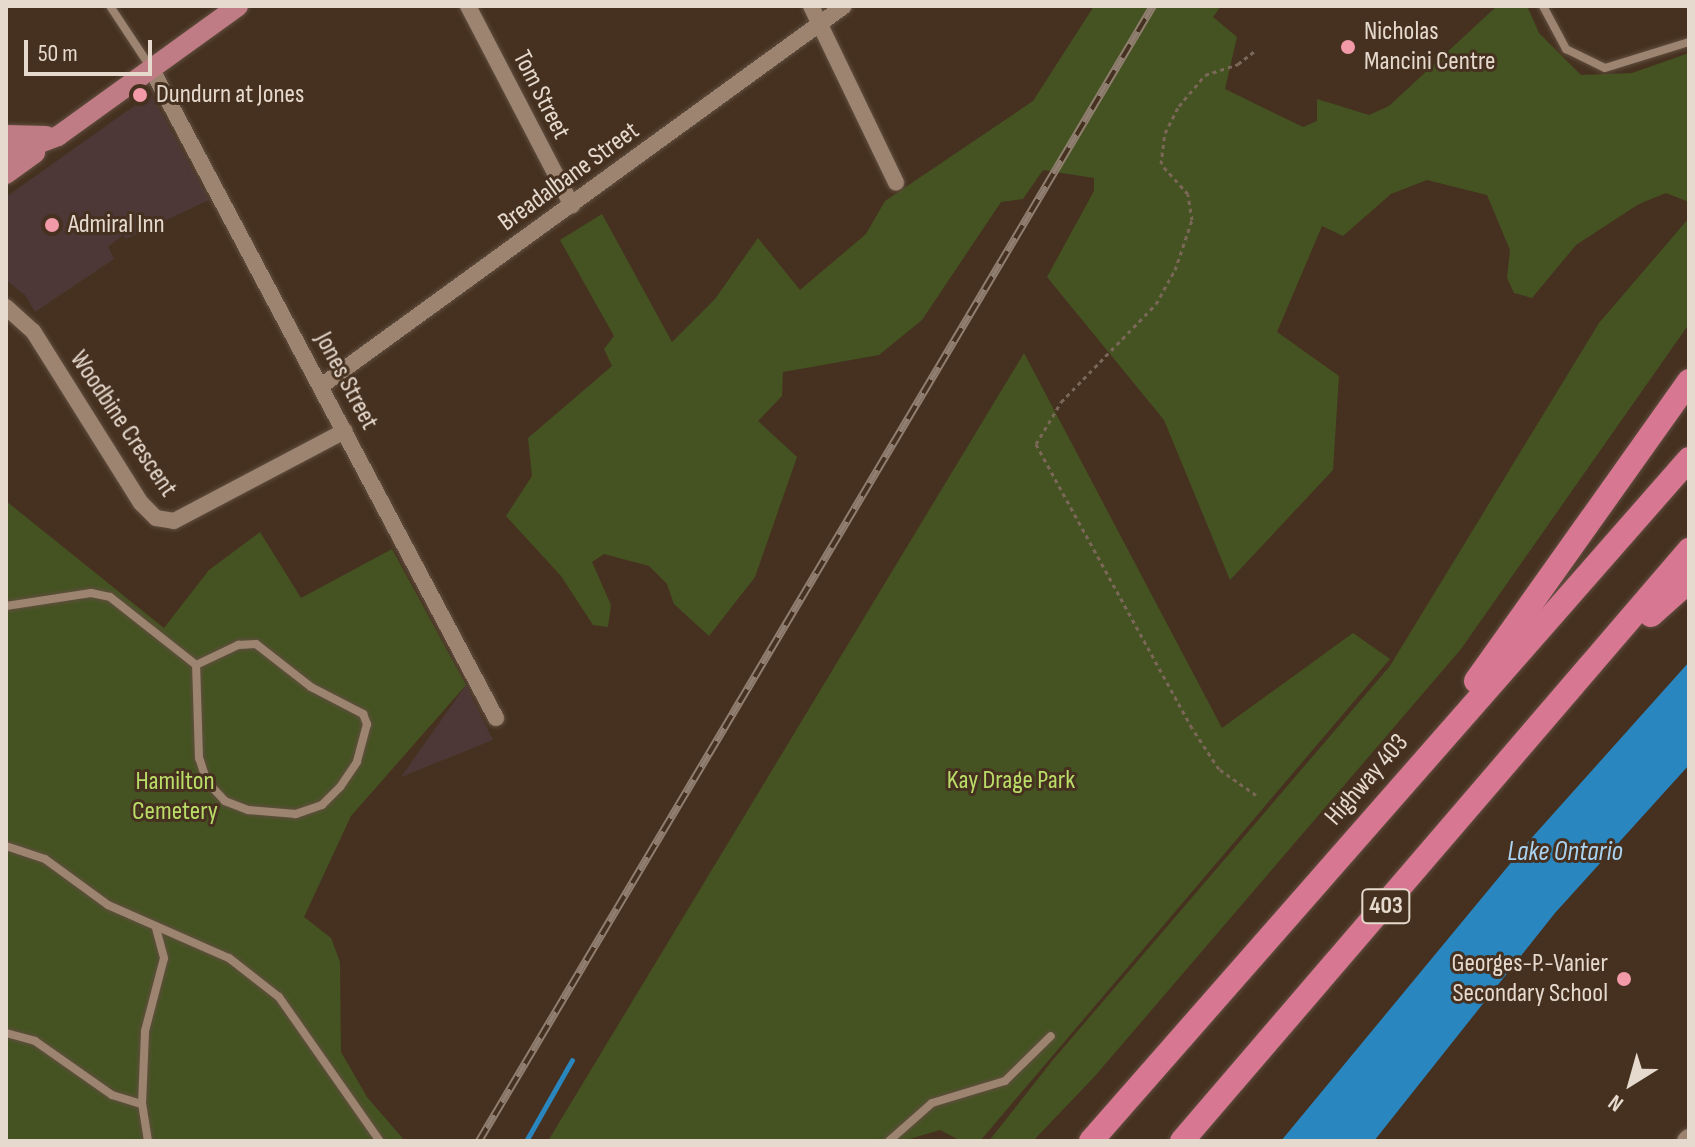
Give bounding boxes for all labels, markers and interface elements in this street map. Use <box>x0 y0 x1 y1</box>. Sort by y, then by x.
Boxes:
place label: Nicholas Mancini Centre <box>1364 16 1495 78</box>
scale bar <box>28 24 156 74</box>
marker: Nicholas Mancini Centre <box>1339 38 1357 56</box>
text: 50 m <box>38 39 78 68</box>
street label: Tom Street <box>505 45 577 145</box>
place label: Dundurn at Jones <box>156 79 304 111</box>
marker: Dundurn at Jones <box>131 86 149 104</box>
street label: Breadalbane Street <box>493 116 645 238</box>
place label: Admiral Inn <box>68 209 165 241</box>
marker: Admiral Inn <box>43 216 61 234</box>
street label: Jones Street <box>307 327 385 435</box>
street label: Woodbine Crescent <box>63 345 183 503</box>
street label: Highway 403 <box>1319 728 1415 832</box>
park label: Kay Drage Park <box>947 765 1075 797</box>
park label: Hamilton Cemetery <box>132 766 218 828</box>
water label: Lake Ontario <box>1507 835 1623 869</box>
road number: 403 <box>1360 886 1412 926</box>
place label: Georges-P.-Vanier Secondary School <box>1451 948 1608 1010</box>
marker: Georges-P.-Vanier Secondary School <box>1615 970 1633 988</box>
north arrow <box>1591 1043 1671 1123</box>
text: N <box>1603 1088 1629 1117</box>

